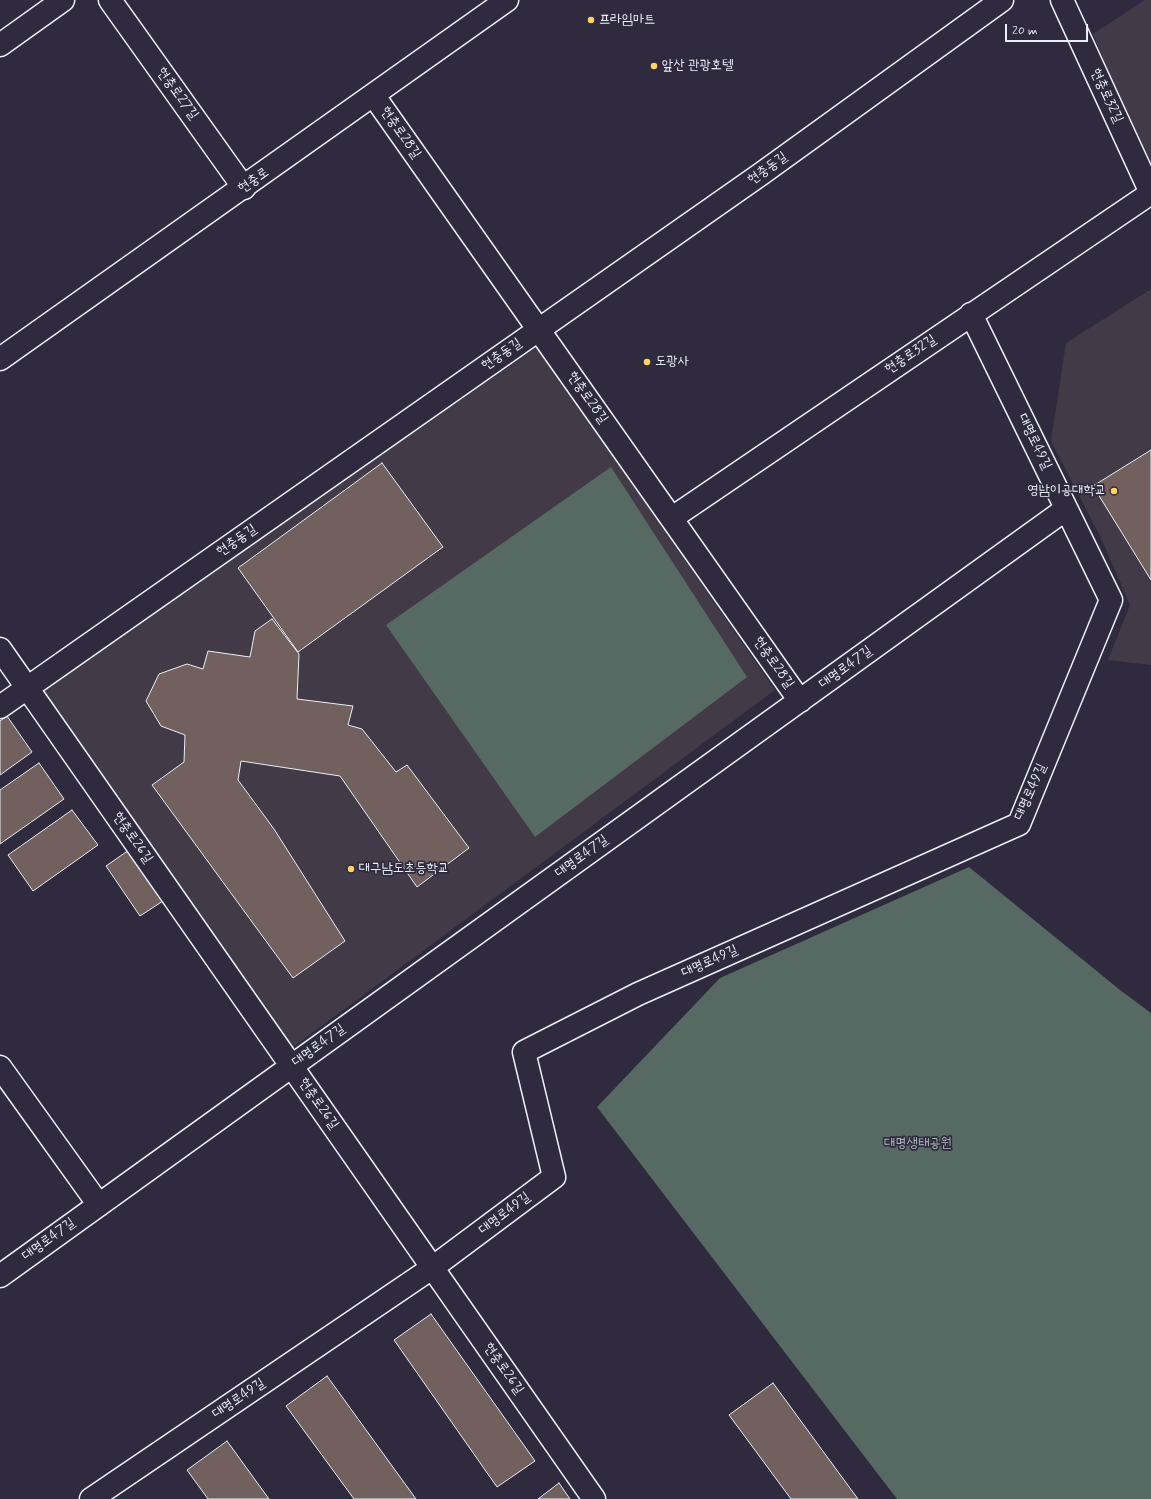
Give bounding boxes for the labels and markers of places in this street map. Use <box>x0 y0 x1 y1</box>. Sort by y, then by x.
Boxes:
place label: 프라임마트 <box>599 12 655 28</box>
marker: 프라임마트 <box>586 15 596 25</box>
place label: 앞산 관광호텔 <box>662 58 733 74</box>
marker: 앞산 관광호텔 <box>649 61 659 71</box>
place label: 도광사 <box>655 354 689 370</box>
marker: 도광사 <box>642 357 652 367</box>
place label: 영남이공대학교 <box>1027 483 1106 499</box>
marker: 영남이공대학교 <box>1109 486 1119 496</box>
place label: 대구남도초등학교 <box>359 861 449 877</box>
marker: 대구남도초등학교 <box>346 864 356 874</box>

